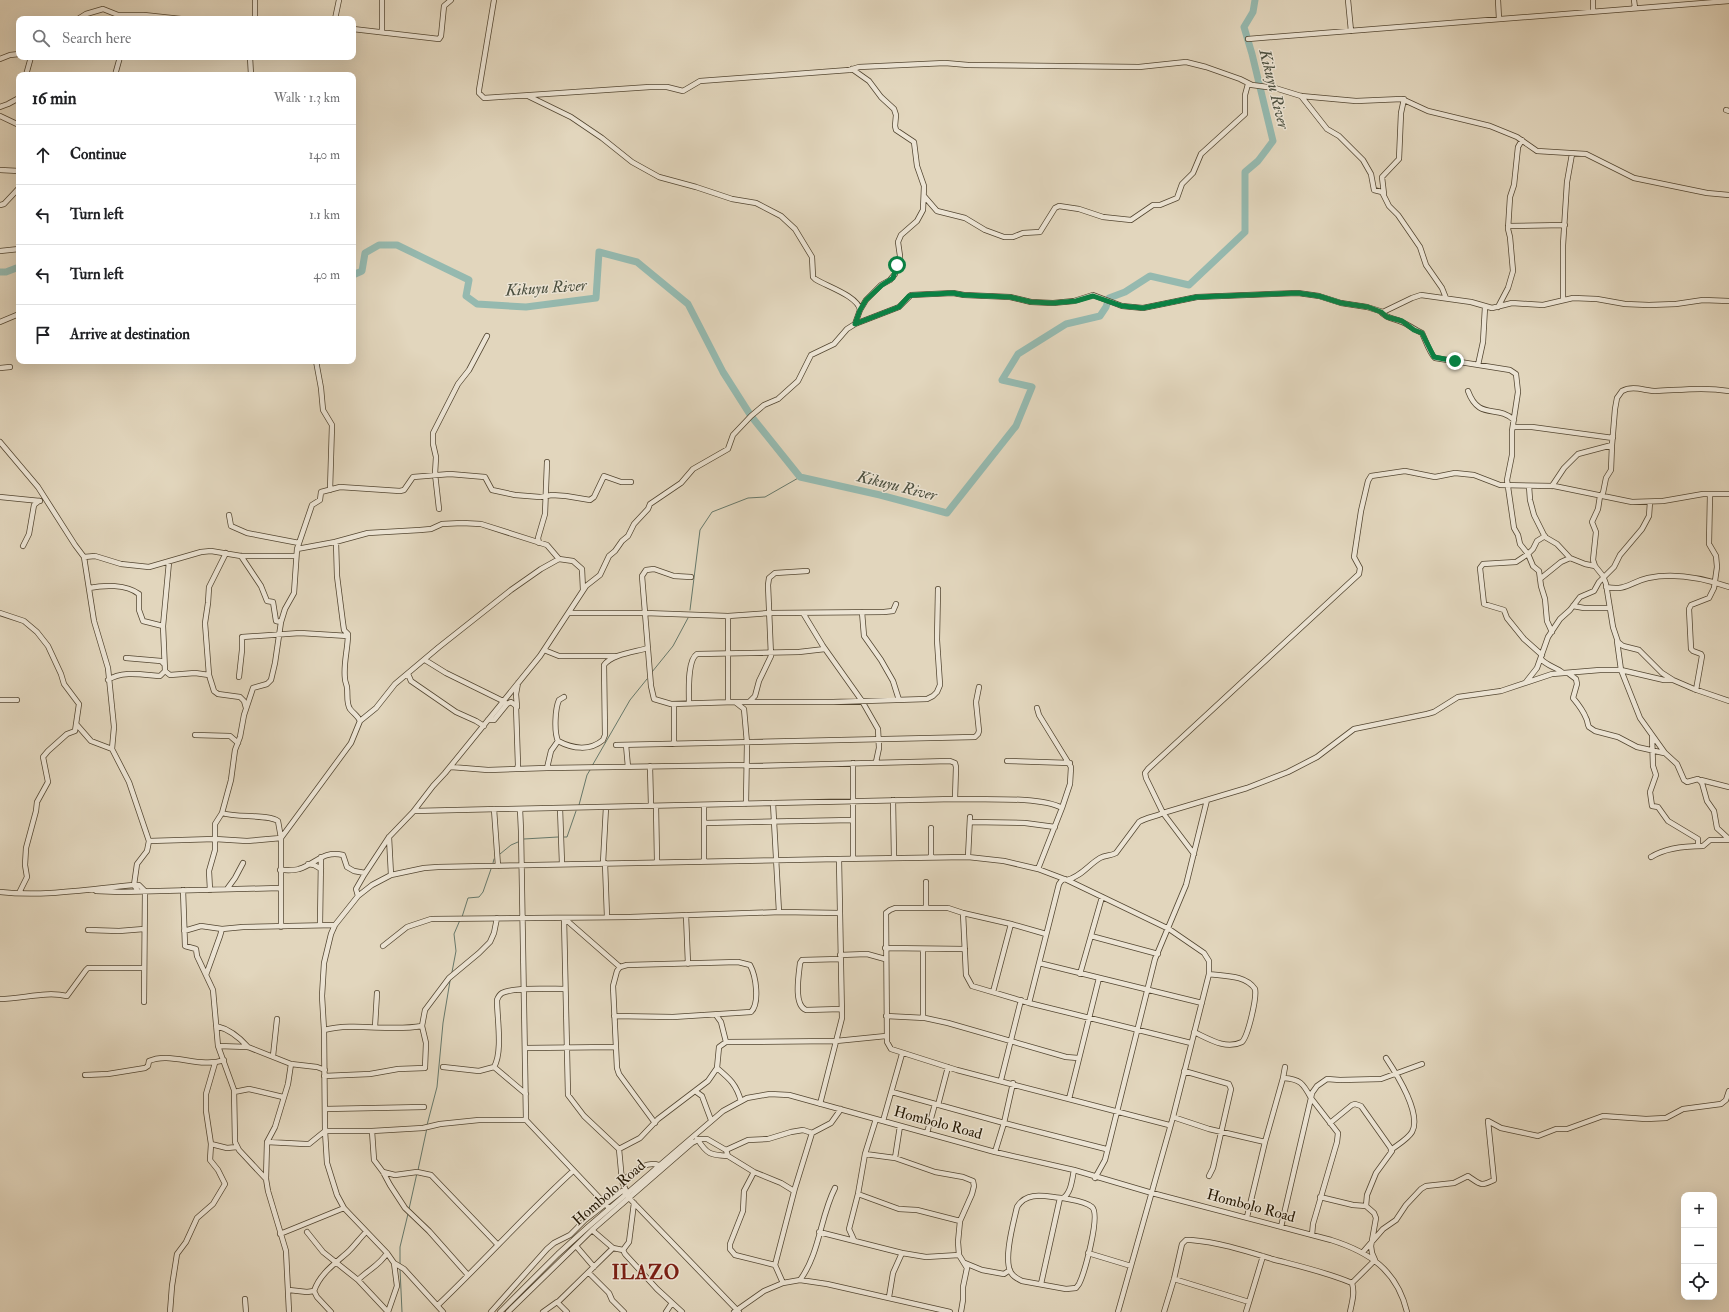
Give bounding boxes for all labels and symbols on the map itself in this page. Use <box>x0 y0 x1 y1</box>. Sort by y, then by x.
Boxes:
water label: Kikuyu River <box>1254 46 1294 132</box>
route start <box>888 256 906 274</box>
water label: Kikuyu River <box>504 275 588 301</box>
route end <box>1446 352 1464 370</box>
water label: Kikuyu River <box>854 466 940 506</box>
street label: Hombolo Road <box>892 1102 985 1144</box>
street label: Hombolo Road <box>568 1156 650 1230</box>
street label: Hombolo Road <box>1205 1185 1298 1227</box>
district label: ILAZO <box>612 1261 680 1285</box>

